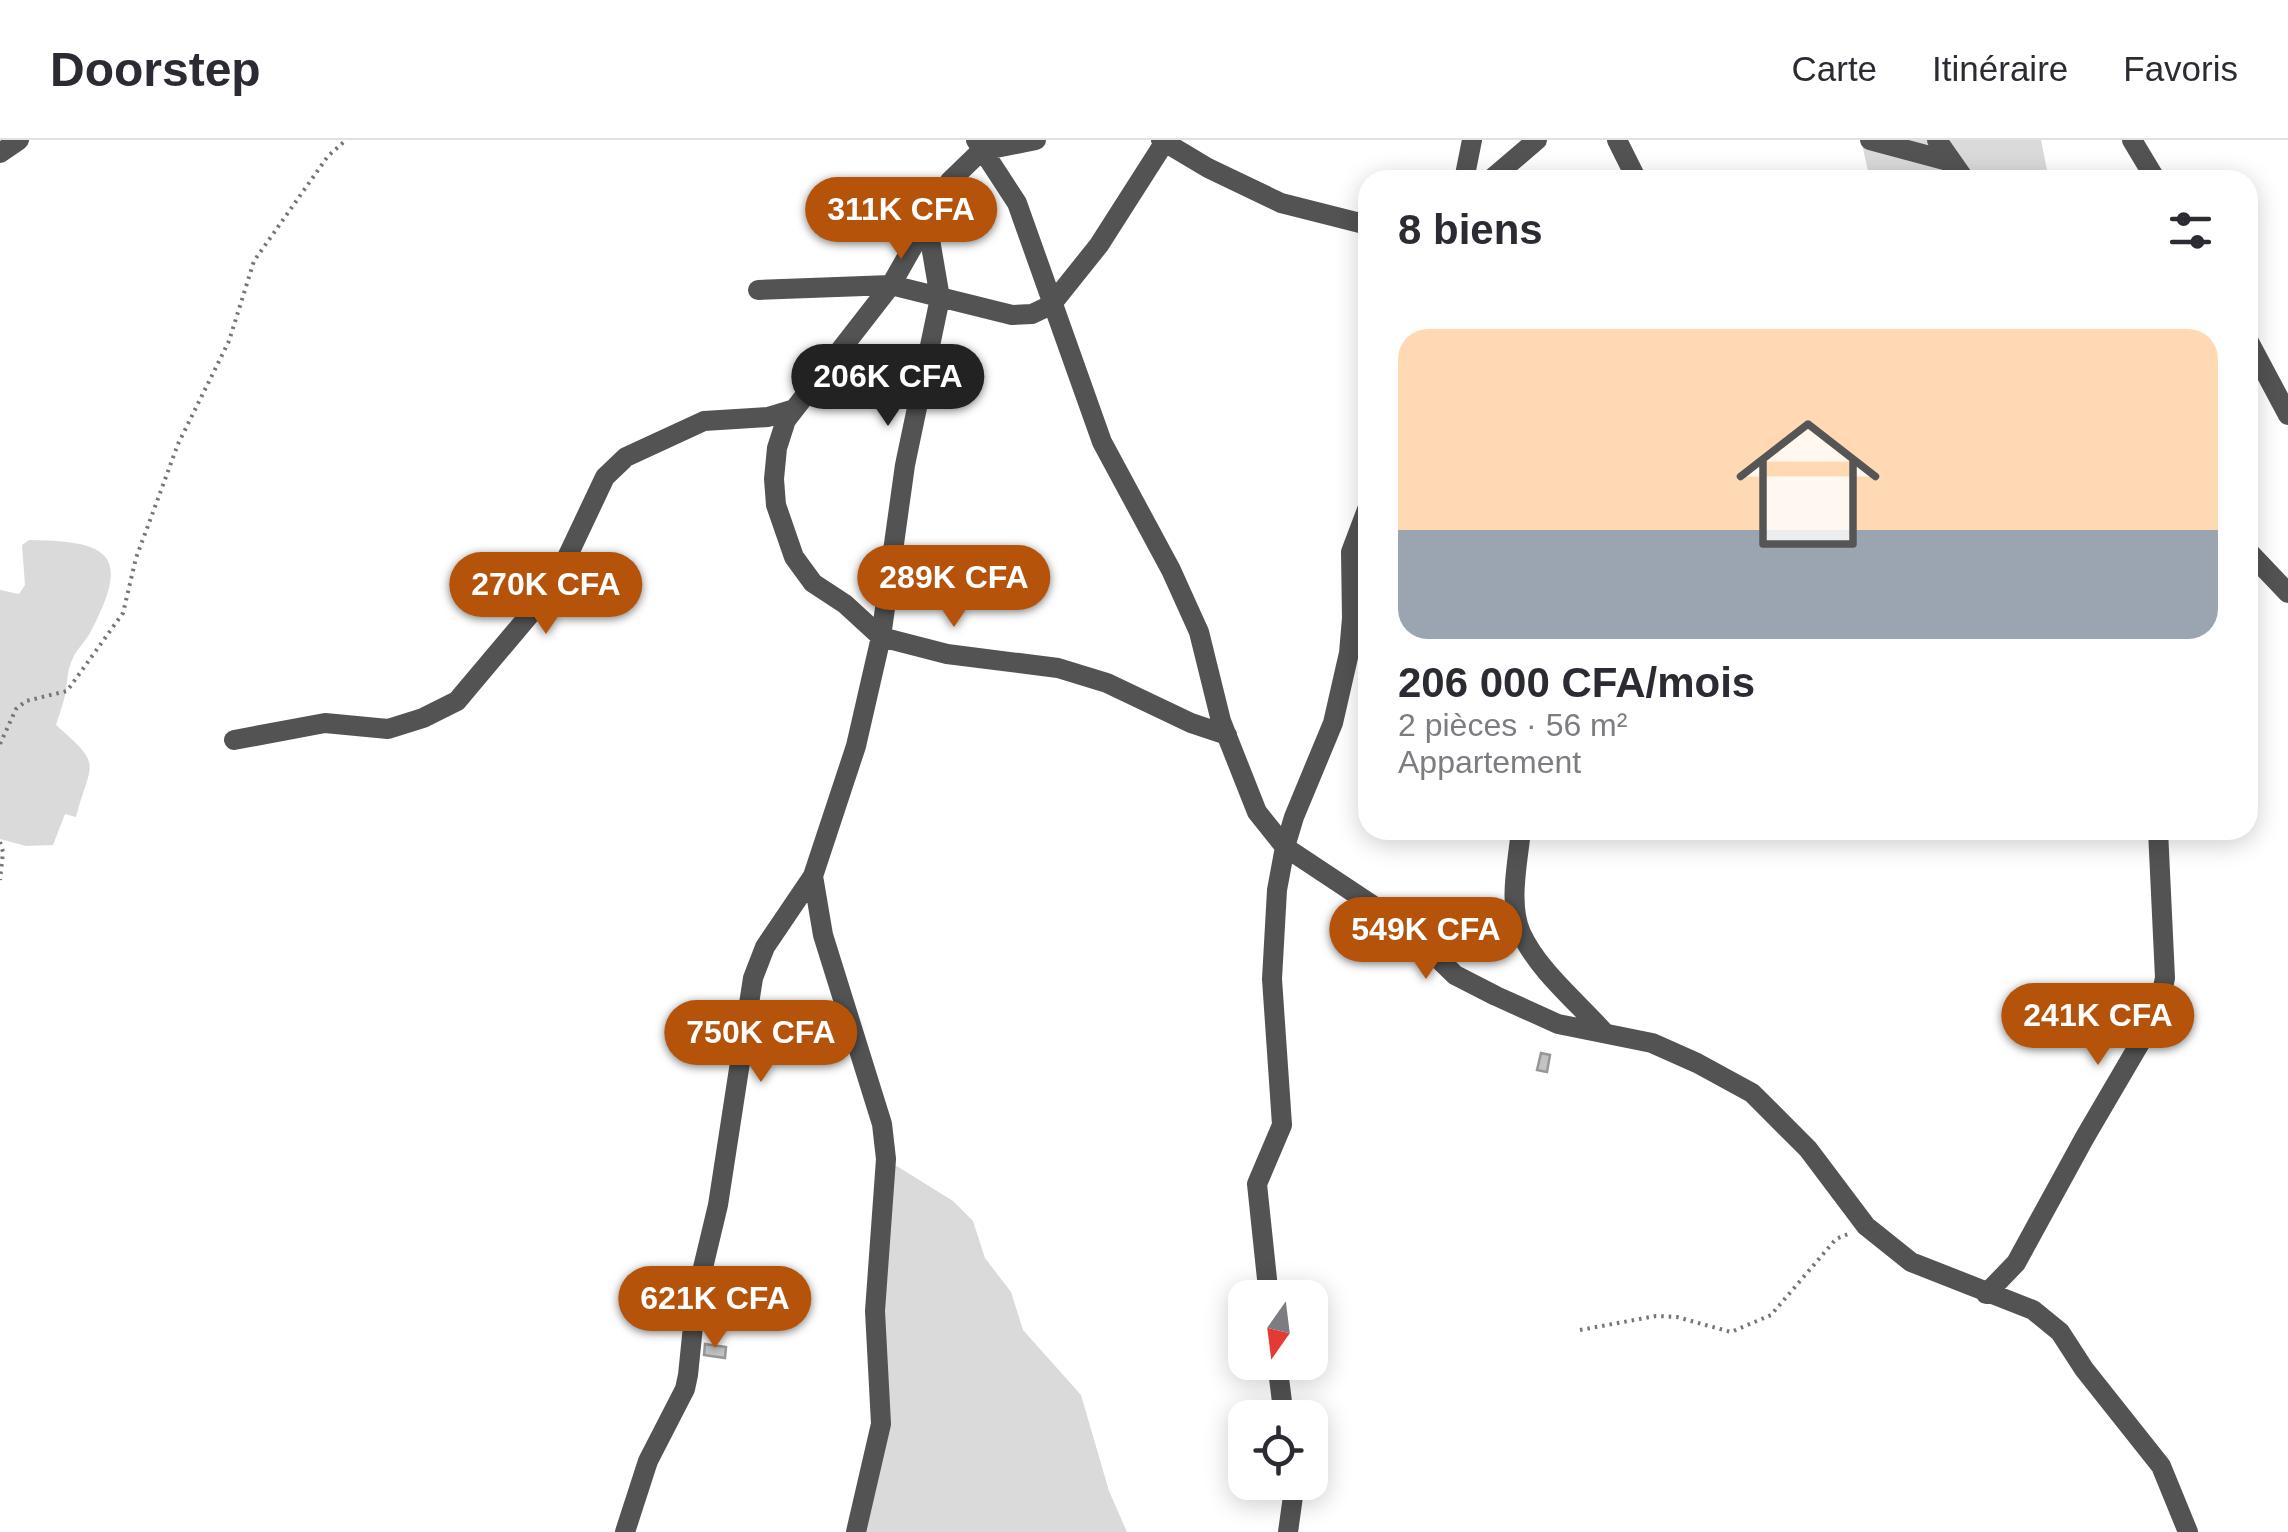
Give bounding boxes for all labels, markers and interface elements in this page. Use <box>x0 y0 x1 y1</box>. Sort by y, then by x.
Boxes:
text: Doorstep <box>50 43 261 96</box>
text: Carte <box>1791 49 1877 88</box>
text: Itinéraire <box>1932 49 2068 88</box>
text: Favoris <box>2123 49 2238 88</box>
pin: 311K CFA <box>798 177 1004 262</box>
text: 311K CFA <box>827 191 975 227</box>
icon: filters <box>2163 203 2218 258</box>
text: 8 biens <box>1398 206 1543 253</box>
pin: 206K CFA <box>785 344 991 429</box>
text: 206K CFA <box>813 358 963 394</box>
icon: home <box>1718 394 1898 574</box>
pin: 289K CFA <box>851 545 1057 630</box>
pin: 270K CFA <box>443 552 649 637</box>
text: 289K CFA <box>879 559 1029 595</box>
text: 270K CFA <box>471 566 621 602</box>
text: 206 000 CFA/mois <box>1398 659 1755 706</box>
text: 2 pièces · 56 m² <box>1398 707 1627 743</box>
text: Appartement <box>1398 744 1581 780</box>
pin: 549K CFA <box>1323 897 1529 982</box>
text: 549K CFA <box>1351 911 1501 947</box>
pin: 241K CFA <box>1995 983 2201 1068</box>
text: 241K CFA <box>2023 997 2173 1033</box>
pin: 750K CFA <box>658 1000 864 1085</box>
text: 750K CFA <box>686 1014 836 1050</box>
pin: 621K CFA <box>612 1266 818 1351</box>
text: 621K CFA <box>640 1280 790 1316</box>
north arrow <box>1228 1280 1328 1380</box>
map controls <box>1228 1280 1328 1500</box>
button: locate <box>1228 1400 1328 1500</box>

